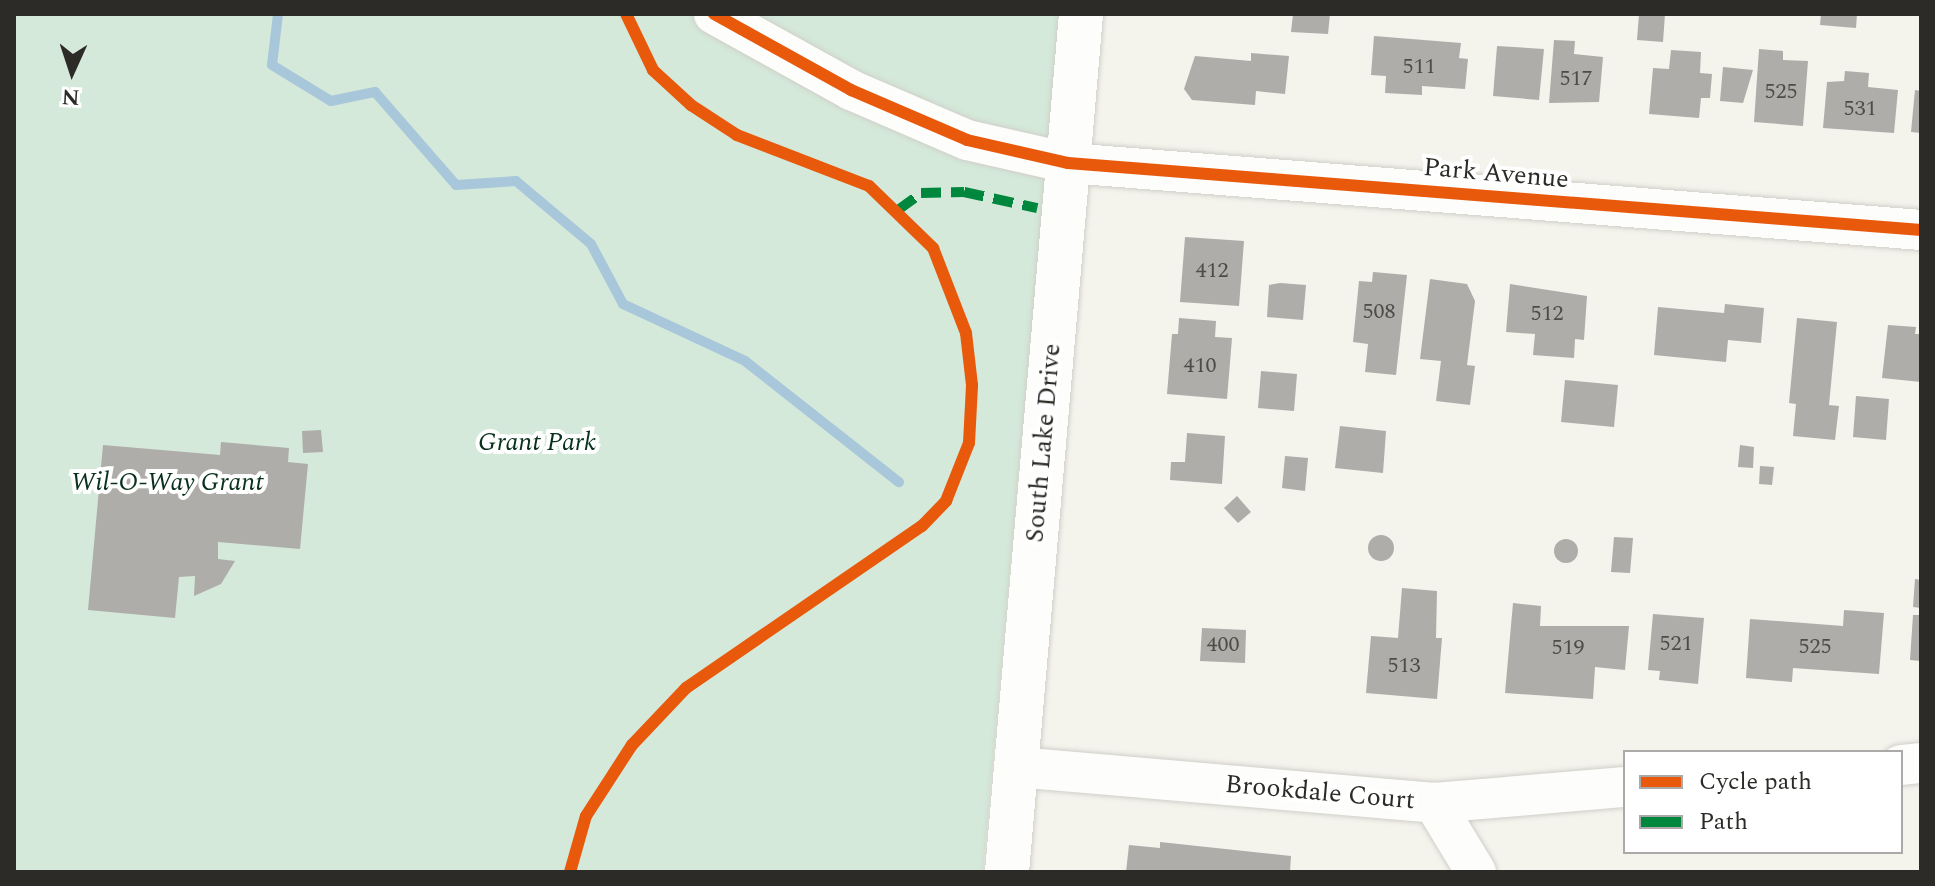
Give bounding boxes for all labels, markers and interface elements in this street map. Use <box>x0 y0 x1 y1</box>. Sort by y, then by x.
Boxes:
north arrow <box>32 32 112 112</box>
house number: 511 <box>1403 54 1435 80</box>
house number: 517 <box>1560 66 1592 92</box>
house number: 525 <box>1765 79 1797 105</box>
text: N <box>61 80 81 113</box>
house number: 531 <box>1844 96 1876 122</box>
street label: Park Avenue <box>1422 152 1570 196</box>
house number: 412 <box>1196 258 1228 284</box>
house number: 508 <box>1363 299 1395 325</box>
house number: 512 <box>1531 301 1563 327</box>
street label: South Lake Drive <box>1020 342 1068 544</box>
house number: 410 <box>1184 353 1216 379</box>
park label: Grant Park <box>478 427 596 459</box>
park label: Wil-O-Way Grant <box>71 467 263 499</box>
house number: 521 <box>1660 631 1692 657</box>
house number: 400 <box>1207 632 1239 658</box>
house number: 525 <box>1799 634 1831 660</box>
house number: 519 <box>1552 635 1584 661</box>
house number: 513 <box>1388 653 1420 679</box>
legend <box>1623 750 1903 854</box>
text: Cycle path <box>1699 764 1812 800</box>
street label: Brookdale Court <box>1224 769 1416 817</box>
text: Path <box>1699 804 1748 840</box>

